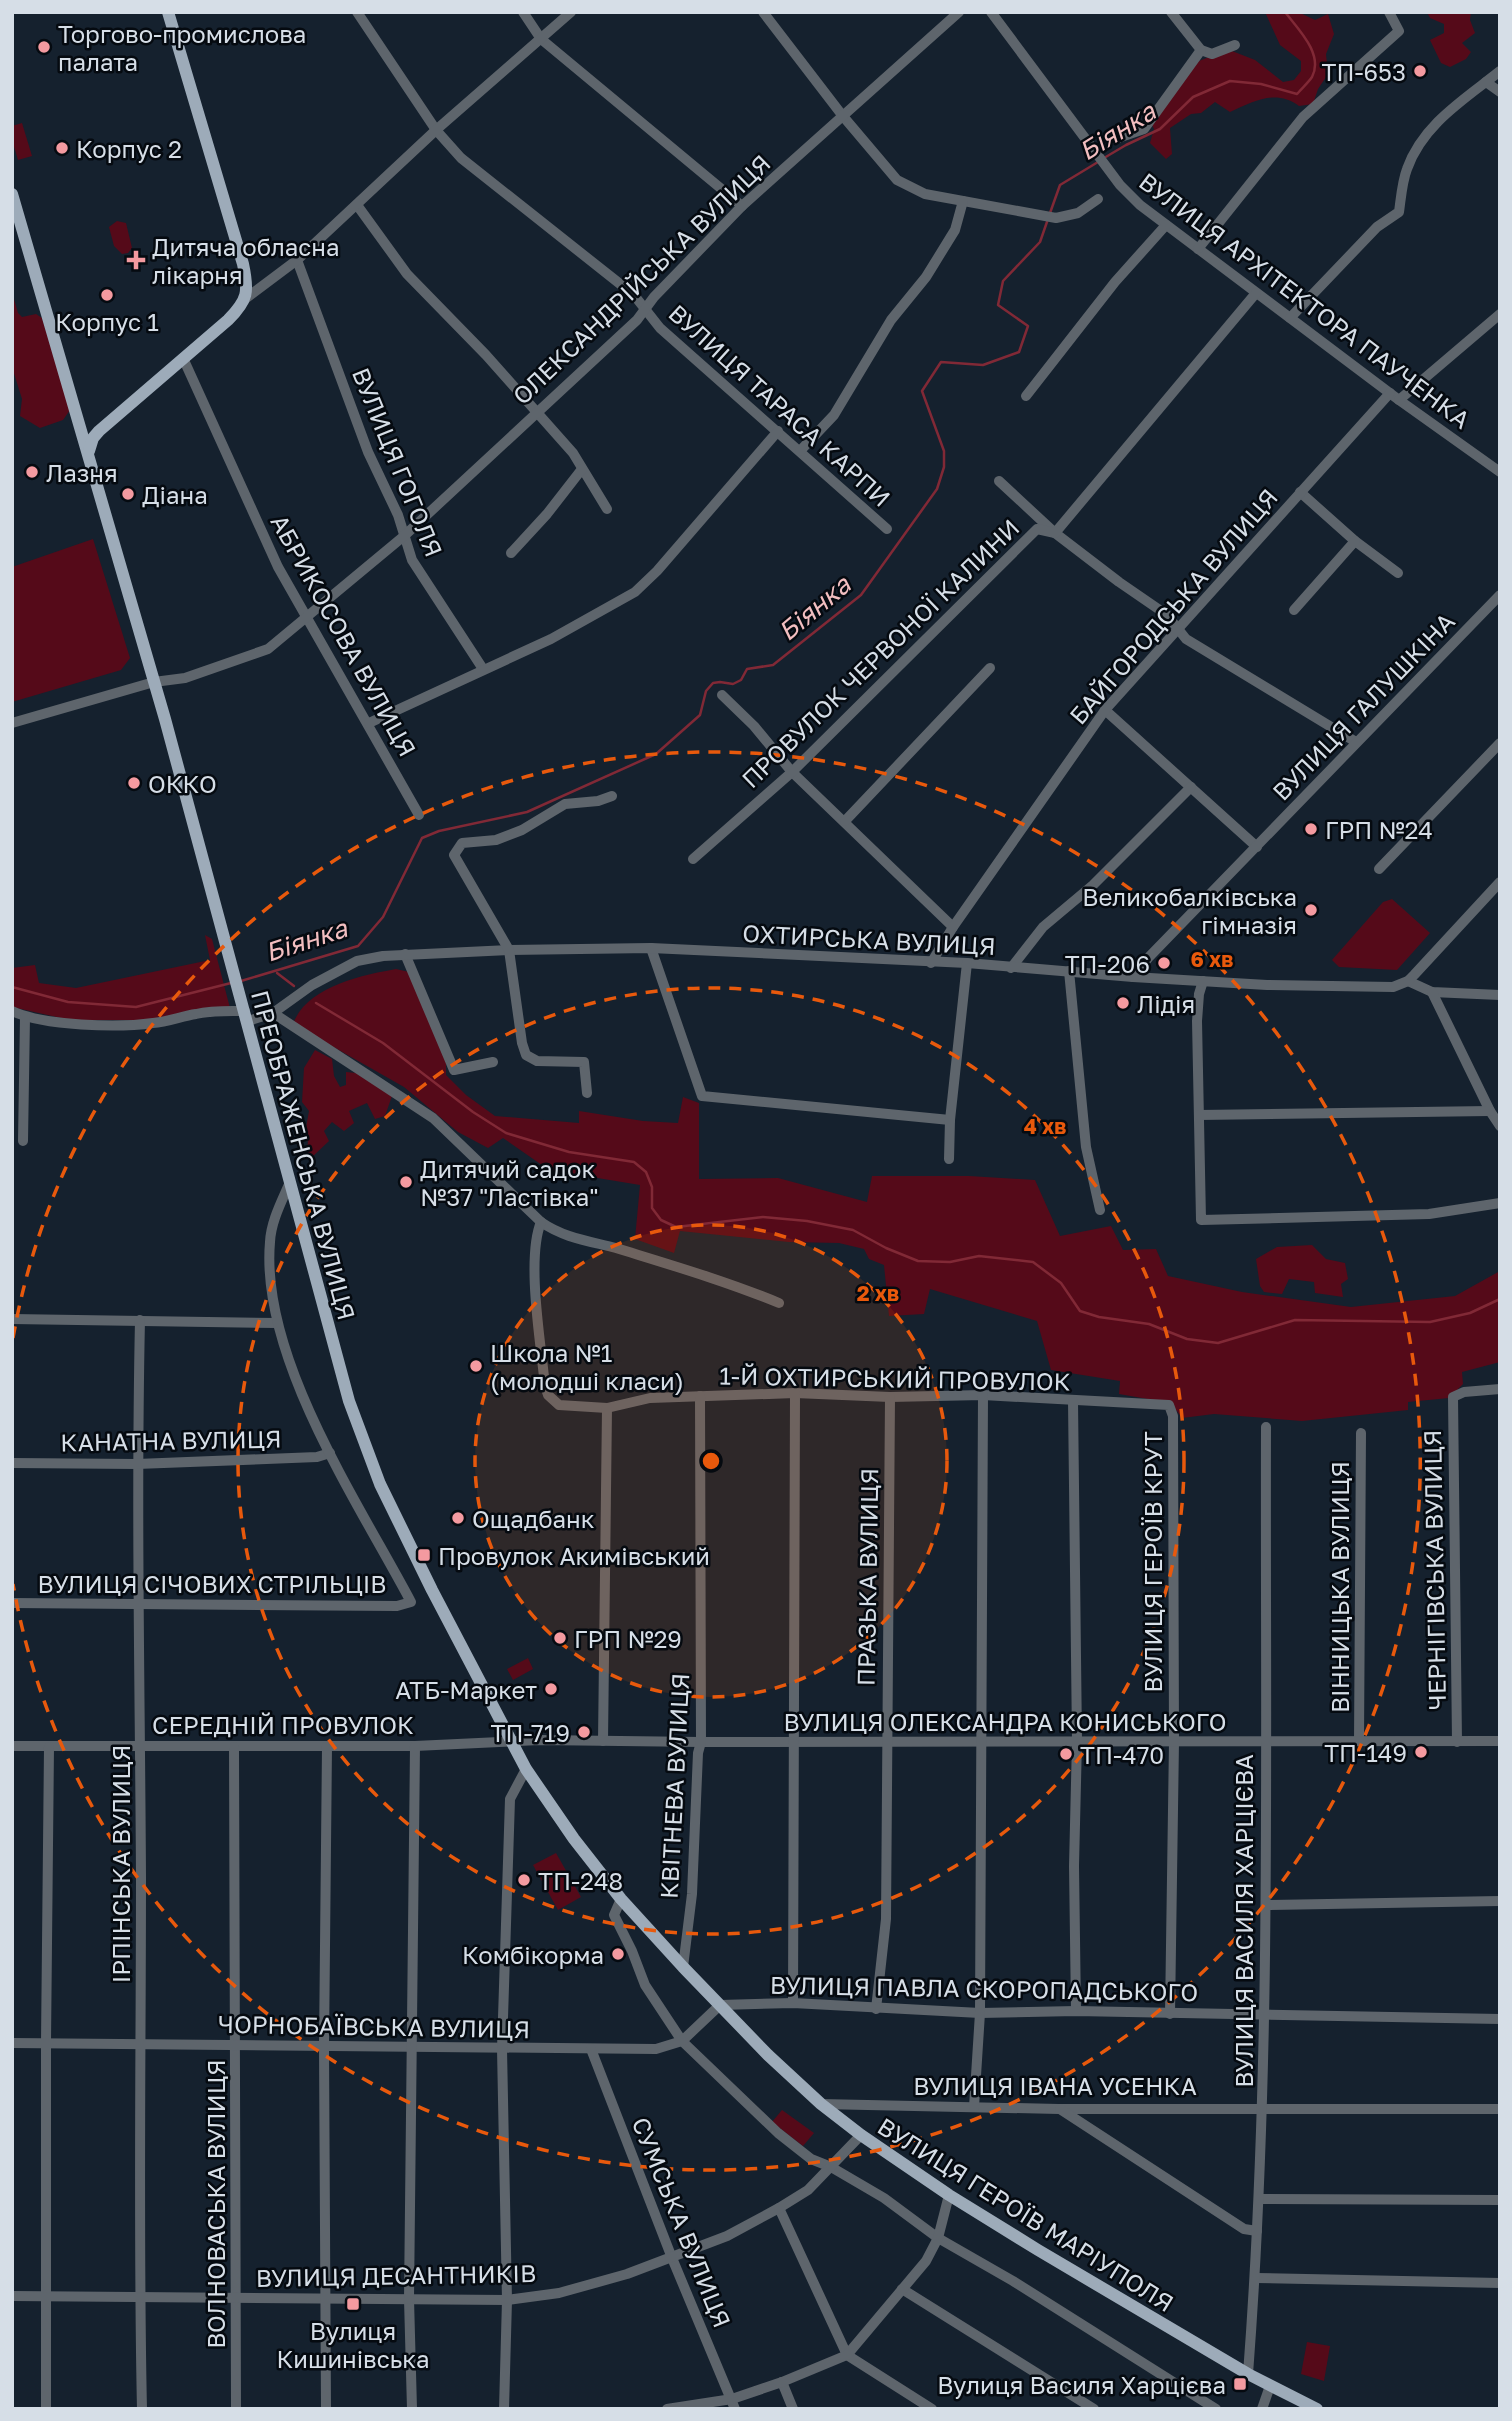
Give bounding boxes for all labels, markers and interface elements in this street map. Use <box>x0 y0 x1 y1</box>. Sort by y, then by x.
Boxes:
place label: Торгово-промислова палата <box>58 19 306 76</box>
marker: Торгово-промислова палата <box>36 39 52 55</box>
place label: ТП-653 <box>1322 57 1406 86</box>
marker: ТП-653 <box>1412 63 1428 79</box>
water label: Біянка <box>1073 95 1162 166</box>
place label: Корпус 2 <box>76 134 182 163</box>
marker: Корпус 2 <box>54 140 70 156</box>
street label: ОЛЕКСАНДРІЙСЬКА ВУЛИЦЯ <box>506 148 776 410</box>
street label: ВУЛИЦЯ АРХІТЕКТОРА ПАУЧЕНКА <box>1134 166 1476 434</box>
place label: Дитяча обласна лікарня <box>152 232 340 289</box>
marker: Дитяча обласна лікарня <box>126 250 146 270</box>
marker: Корпус 1 <box>99 287 115 303</box>
street label: ВУЛИЦЯ ТАРАСА КАРПИ <box>663 298 897 512</box>
place label: Корпус 1 <box>55 307 159 336</box>
street label: ВУЛИЦЯ ГОГОЛЯ <box>347 363 449 561</box>
place label: Лазня <box>46 458 118 487</box>
marker: Лазня <box>24 464 40 480</box>
place label: Діана <box>142 480 208 509</box>
street label: БАЙГОРОДСЬКА ВУЛИЦЯ <box>1063 482 1283 730</box>
marker: Діана <box>120 486 136 502</box>
street label: АБРИКОСОВА ВУЛИЦЯ <box>265 509 423 761</box>
street label: ПРОВУЛОК ЧЕРВОНОЇ КАЛИНИ <box>735 513 1025 793</box>
water label: Біянка <box>772 568 857 647</box>
street label: ВУЛИЦЯ ГАЛУШКІНА <box>1266 606 1460 806</box>
place label: ОККО <box>148 769 217 798</box>
marker: ОККО <box>126 775 142 791</box>
place label: ГРП №24 <box>1325 815 1433 844</box>
marker: ГРП №24 <box>1303 821 1319 837</box>
place label: Великобалківська гімназія <box>1082 882 1297 939</box>
marker: Великобалківська гімназія <box>1303 902 1319 918</box>
water label: Біянка <box>261 912 352 968</box>
street label: ОХТИРСЬКА ВУЛИЦЯ <box>742 918 996 960</box>
text: 6 хв <box>1191 946 1233 972</box>
place label: ТП-206 <box>1065 949 1150 978</box>
marker: ТП-206 <box>1156 955 1172 971</box>
street label: ПРЕОБРАЖЕНСЬКА ВУЛИЦЯ <box>246 987 362 1323</box>
place label: Лідія <box>1137 989 1195 1018</box>
marker: Лідія <box>1115 995 1131 1011</box>
text: 4 хв <box>1024 1113 1066 1139</box>
place label: Дитячий садок №37 "Ластівка" <box>420 1154 599 1211</box>
marker: Дитячий садок №37 "Ластівка" <box>398 1174 414 1190</box>
text: 2 хв <box>857 1280 899 1306</box>
place label: Школа №1 (молодші класи) <box>490 1338 684 1395</box>
marker: Школа №1 (молодші класи) <box>468 1358 484 1374</box>
street label: 1-Й ОХТИРСЬКИЙ ПРОВУЛОК <box>719 1360 1071 1396</box>
street label: КАНАТНА ВУЛИЦЯ <box>60 1424 282 1456</box>
street label: ЧЕРНІГІВСЬКА ВУЛИЦЯ <box>1417 1429 1451 1711</box>
street label: ВУЛИЦЯ ГЕРОЇВ КРУТ <box>1138 1431 1167 1693</box>
centre of rings <box>699 1449 723 1473</box>
street label: ВІННИЦЬКА ВУЛИЦЯ <box>1325 1461 1354 1713</box>
street label: ПРАЗЬКА ВУЛИЦЯ <box>851 1468 883 1686</box>
place label: Ощадбанк <box>472 1504 595 1533</box>
marker: Ощадбанк <box>450 1510 466 1526</box>
place label: Провулок Акимівський <box>438 1541 710 1570</box>
marker: Провулок Акимівський <box>416 1547 432 1563</box>
street label: ВУЛИЦЯ СІЧОВИХ СТРІЛЬЦІВ <box>38 1569 386 1598</box>
place label: ГРП №29 <box>574 1624 682 1653</box>
marker: ГРП №29 <box>552 1630 568 1646</box>
street label: КВІТНЕВА ВУЛИЦЯ <box>654 1672 694 1900</box>
place label: АТБ-Маркет <box>395 1675 537 1704</box>
marker: АТБ-Маркет <box>543 1681 559 1697</box>
street label: ВУЛИЦЯ ОЛЕКСАНДРА КОНИСЬКОГО <box>783 1707 1227 1736</box>
street label: СЕРЕДНІЙ ПРОВУЛОК <box>152 1710 414 1739</box>
place label: ТП-719 <box>491 1718 570 1747</box>
marker: ТП-719 <box>576 1724 592 1740</box>
place label: ТП-149 <box>1324 1738 1407 1767</box>
place label: ТП-470 <box>1080 1740 1164 1769</box>
marker: ТП-149 <box>1413 1744 1429 1760</box>
street label: ІРПІНСЬКА ВУЛИЦЯ <box>106 1745 135 1983</box>
marker: ТП-470 <box>1058 1746 1074 1762</box>
street label: ВУЛИЦЯ ВАСИЛЯ ХАРЦІЄВА <box>1229 1754 1258 2088</box>
place label: ТП-248 <box>538 1866 623 1895</box>
marker: ТП-248 <box>516 1872 532 1888</box>
place label: Комбікорма <box>462 1940 604 1969</box>
marker: Комбікорма <box>610 1946 626 1962</box>
street label: ВУЛИЦЯ ПАВЛА СКОРОПАДСЬКОГО <box>770 1970 1198 2006</box>
street label: ЧОРНОБАЇВСЬКА ВУЛИЦЯ <box>218 2009 530 2043</box>
street label: ВОЛНОВАСЬКА ВУЛИЦЯ <box>201 2059 230 2349</box>
street label: ВУЛИЦЯ ІВАНА УСЕНКА <box>913 2071 1197 2100</box>
street label: ВУЛИЦЯ ГЕРОЇВ МАРІУПОЛЯ <box>873 2111 1179 2317</box>
street label: СУМСЬКА ВУЛИЦЯ <box>627 2113 737 2331</box>
street label: ВУЛИЦЯ ДЕСАНТНИКІВ <box>256 2258 536 2292</box>
marker: Вулиця Кишинівська <box>345 2296 361 2312</box>
place label: Вулиця Кишинівська <box>277 2316 429 2373</box>
place label: Вулиця Василя Харцієва <box>937 2370 1226 2399</box>
marker: Вулиця Василя Харцієва <box>1232 2376 1248 2392</box>

